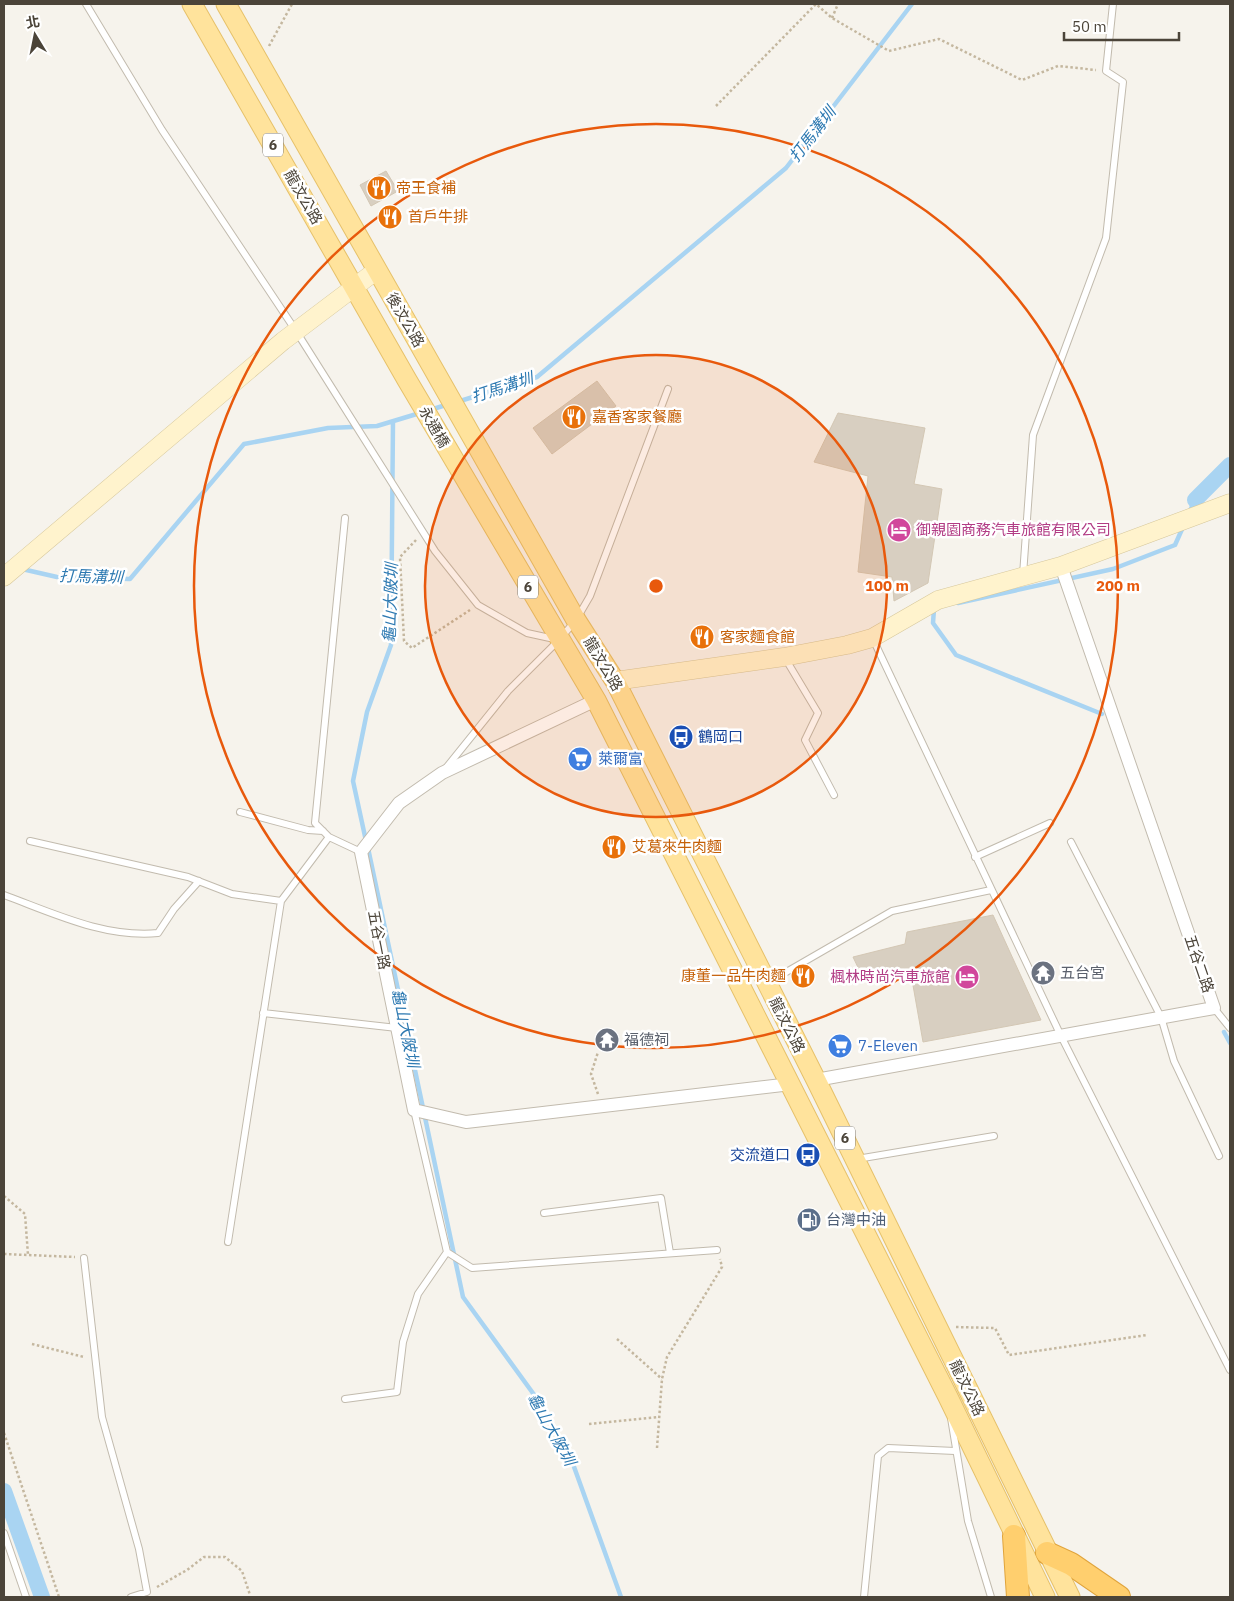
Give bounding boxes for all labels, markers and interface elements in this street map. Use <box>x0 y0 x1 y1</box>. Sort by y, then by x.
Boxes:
north arrow <box>10 10 60 60</box>
scale bar <box>1064 10 1179 42</box>
text: 北 <box>24 12 41 32</box>
text: 50 m <box>1072 17 1107 36</box>
water label: 打馬溝圳 <box>784 101 841 165</box>
road number: 6 <box>263 134 283 156</box>
street label: 龍汶公路 <box>280 166 327 227</box>
restaurant icon: 帝王食補 <box>366 175 392 201</box>
place label: 帝王食補 <box>396 178 456 197</box>
restaurant icon: 首戶牛排 <box>377 204 403 230</box>
place label: 首戶牛排 <box>408 207 468 226</box>
street label: 後汶公路 <box>382 289 429 350</box>
water label: 打馬溝圳 <box>468 367 537 406</box>
street label: 永通橋 <box>415 403 454 451</box>
restaurant icon: 嘉香客家餐廳 <box>561 404 587 430</box>
place label: 嘉香客家餐廳 <box>592 407 682 426</box>
hotel icon: 御親園商務汽車旅館有限公司 <box>886 517 912 543</box>
place label: 御親園商務汽車旅館有限公司 <box>916 520 1111 539</box>
water label: 龜山大陂圳 <box>379 561 401 643</box>
water label: 打馬溝圳 <box>59 565 125 587</box>
road number: 6 <box>518 576 538 598</box>
text: 100 m <box>865 576 909 595</box>
text: 200 m <box>1096 576 1140 595</box>
centre of rings <box>647 577 665 595</box>
restaurant icon: 客家麵食館 <box>689 624 715 650</box>
place label: 客家麵食館 <box>720 627 795 646</box>
street label: 龍汶公路 <box>580 633 627 694</box>
bus stop icon: 鶴岡口 <box>668 724 694 750</box>
place label: 鶴岡口 <box>698 727 743 746</box>
supermarket icon: 萊爾富 <box>567 746 593 772</box>
place label: 萊爾富 <box>598 749 643 768</box>
restaurant icon: 艾葛來牛肉麵 <box>601 834 627 860</box>
place label: 艾葛來牛肉麵 <box>632 837 722 856</box>
street label: 五谷一路 <box>364 909 395 971</box>
street label: 五谷二路 <box>1181 932 1218 995</box>
temple icon: 五台宮 <box>1030 960 1056 986</box>
restaurant icon: 康董一品牛肉麵 <box>790 963 816 989</box>
place label: 五台宮 <box>1060 963 1105 982</box>
hotel icon: 楓林時尚汽車旅館 <box>954 964 980 990</box>
place label: 康董一品牛肉麵 <box>681 966 786 985</box>
place label: 楓林時尚汽車旅館 <box>830 967 950 986</box>
water label: 龜山大陂圳 <box>388 987 425 1071</box>
street label: 龍汶公路 <box>765 994 810 1056</box>
temple icon: 福德祠 <box>594 1027 620 1053</box>
place label: 福德祠 <box>624 1030 669 1049</box>
supermarket icon: 7-Eleven <box>827 1033 853 1059</box>
place label: 7-Eleven <box>858 1036 918 1055</box>
road number: 6 <box>835 1126 855 1150</box>
bus stop icon: 交流道口 <box>795 1142 821 1168</box>
place label: 交流道口 <box>730 1145 790 1164</box>
fuel station icon: 台灣中油 <box>796 1207 822 1233</box>
place label: 台灣中油 <box>826 1210 886 1229</box>
street label: 龍汶公路 <box>946 1357 989 1419</box>
water label: 龜山大陂圳 <box>524 1389 581 1471</box>

